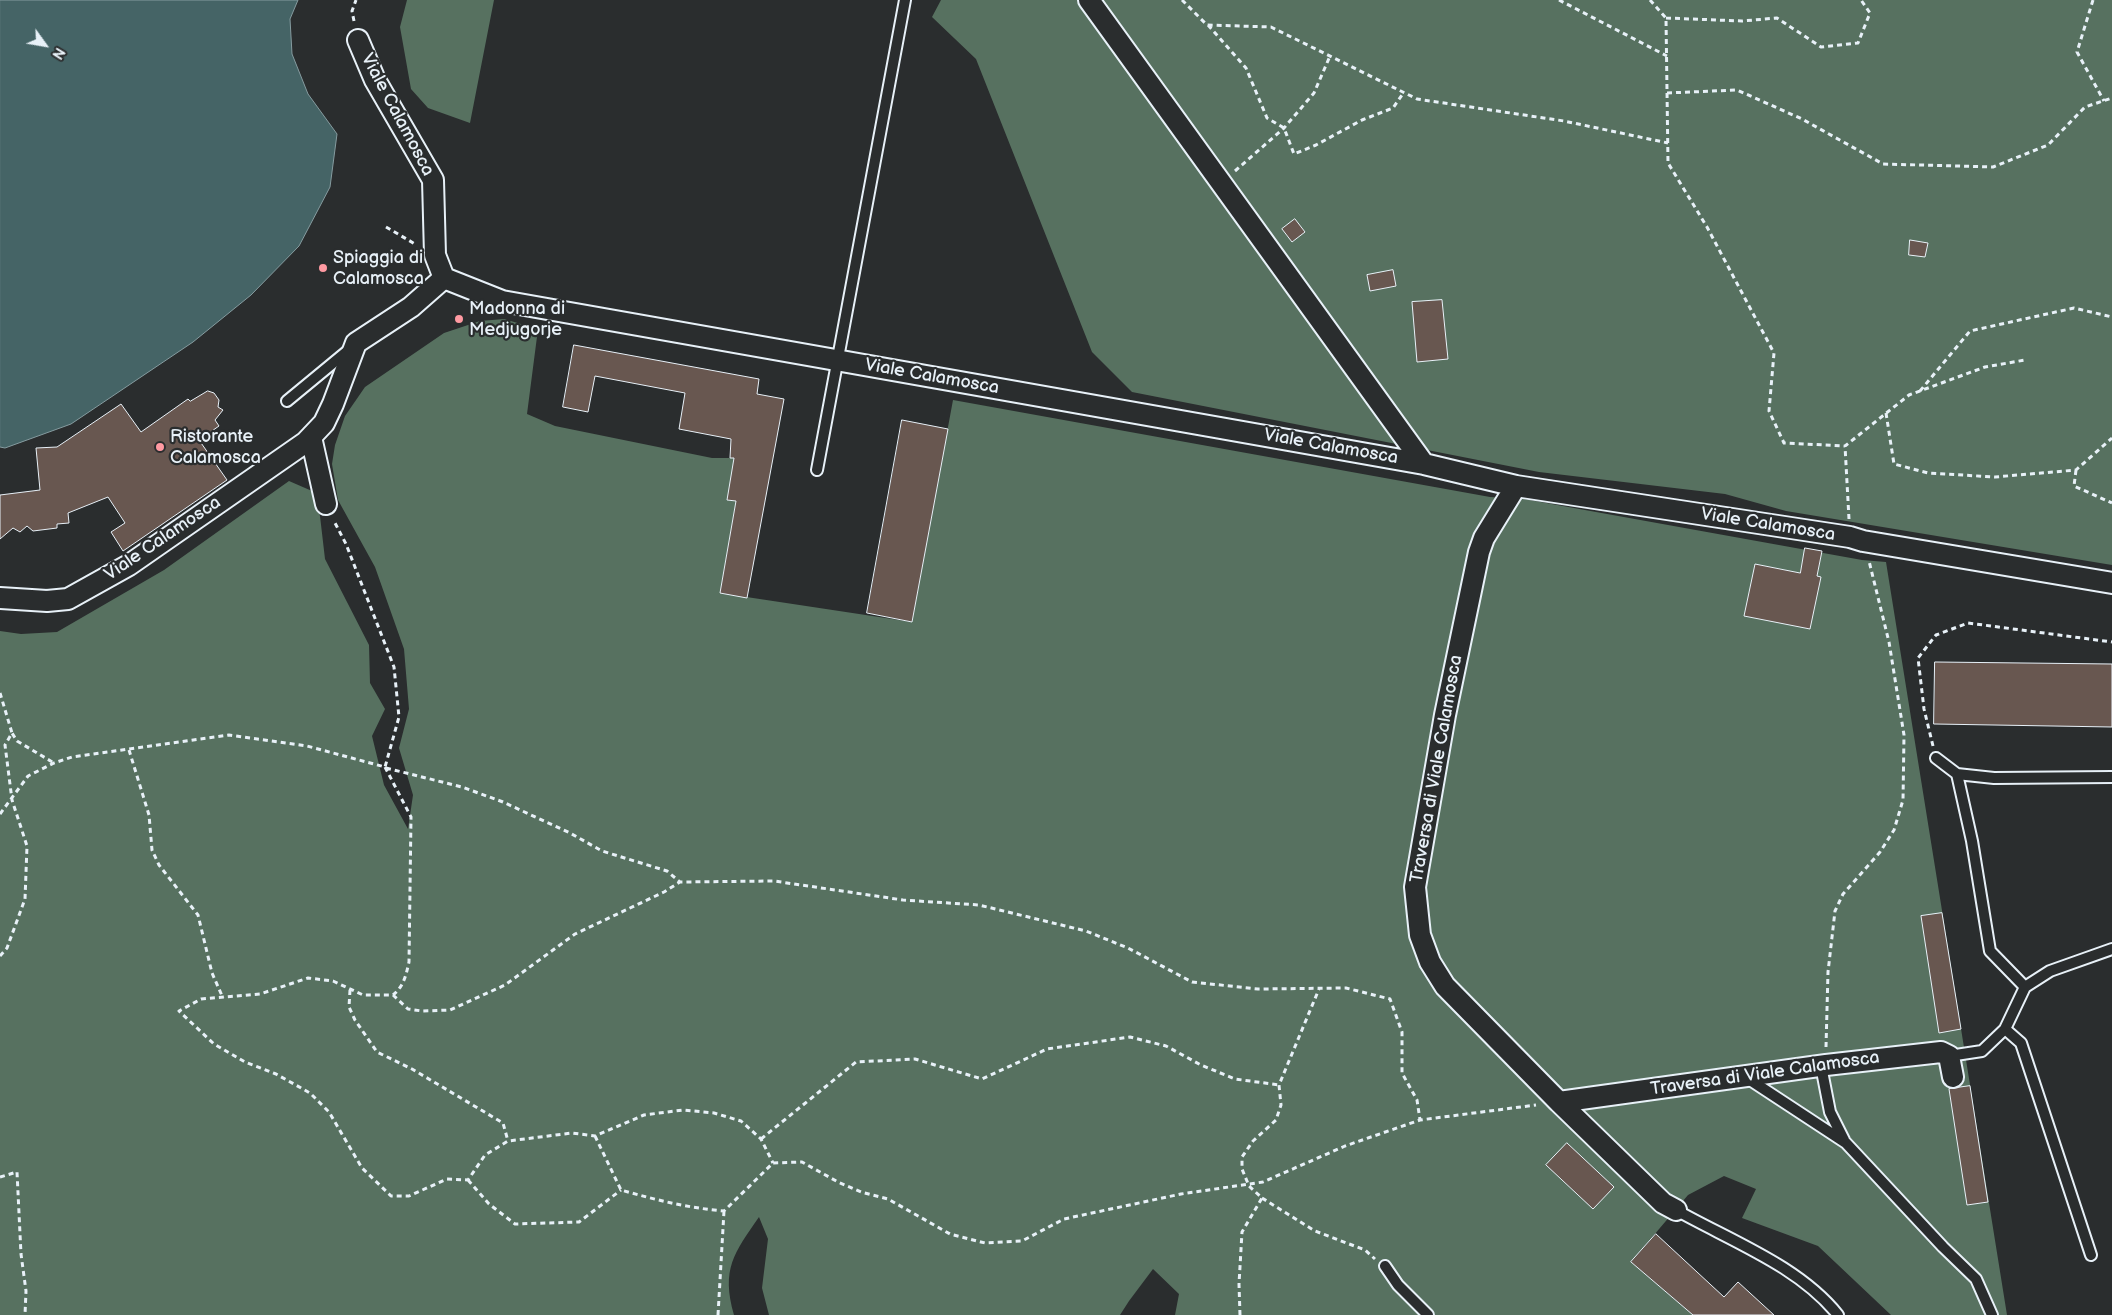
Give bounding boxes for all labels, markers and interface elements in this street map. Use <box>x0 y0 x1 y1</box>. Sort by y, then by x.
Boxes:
north arrow <box>20 20 70 70</box>
text: N <box>48 44 68 62</box>
street label: Viale Calamosca <box>356 50 438 180</box>
place label: Spiaggia di Calamosca <box>333 247 424 290</box>
marker: Spiaggia di Calamosca <box>317 262 329 274</box>
place label: Madonna di Medjugorje <box>469 298 565 340</box>
marker: Madonna di Medjugorje <box>453 313 465 325</box>
street label: Viale Calamosca <box>863 355 1001 399</box>
street label: Viale Calamosca <box>1262 425 1400 469</box>
place label: Ristorante Calamosca <box>170 426 261 468</box>
marker: Ristorante Calamosca <box>154 441 166 453</box>
street label: Viale Calamosca <box>101 492 225 586</box>
street label: Viale Calamosca <box>1699 504 1837 546</box>
street label: Traversa di Viale Calamosca <box>1406 653 1468 885</box>
street label: Traversa di Viale Calamosca <box>1649 1047 1881 1101</box>

